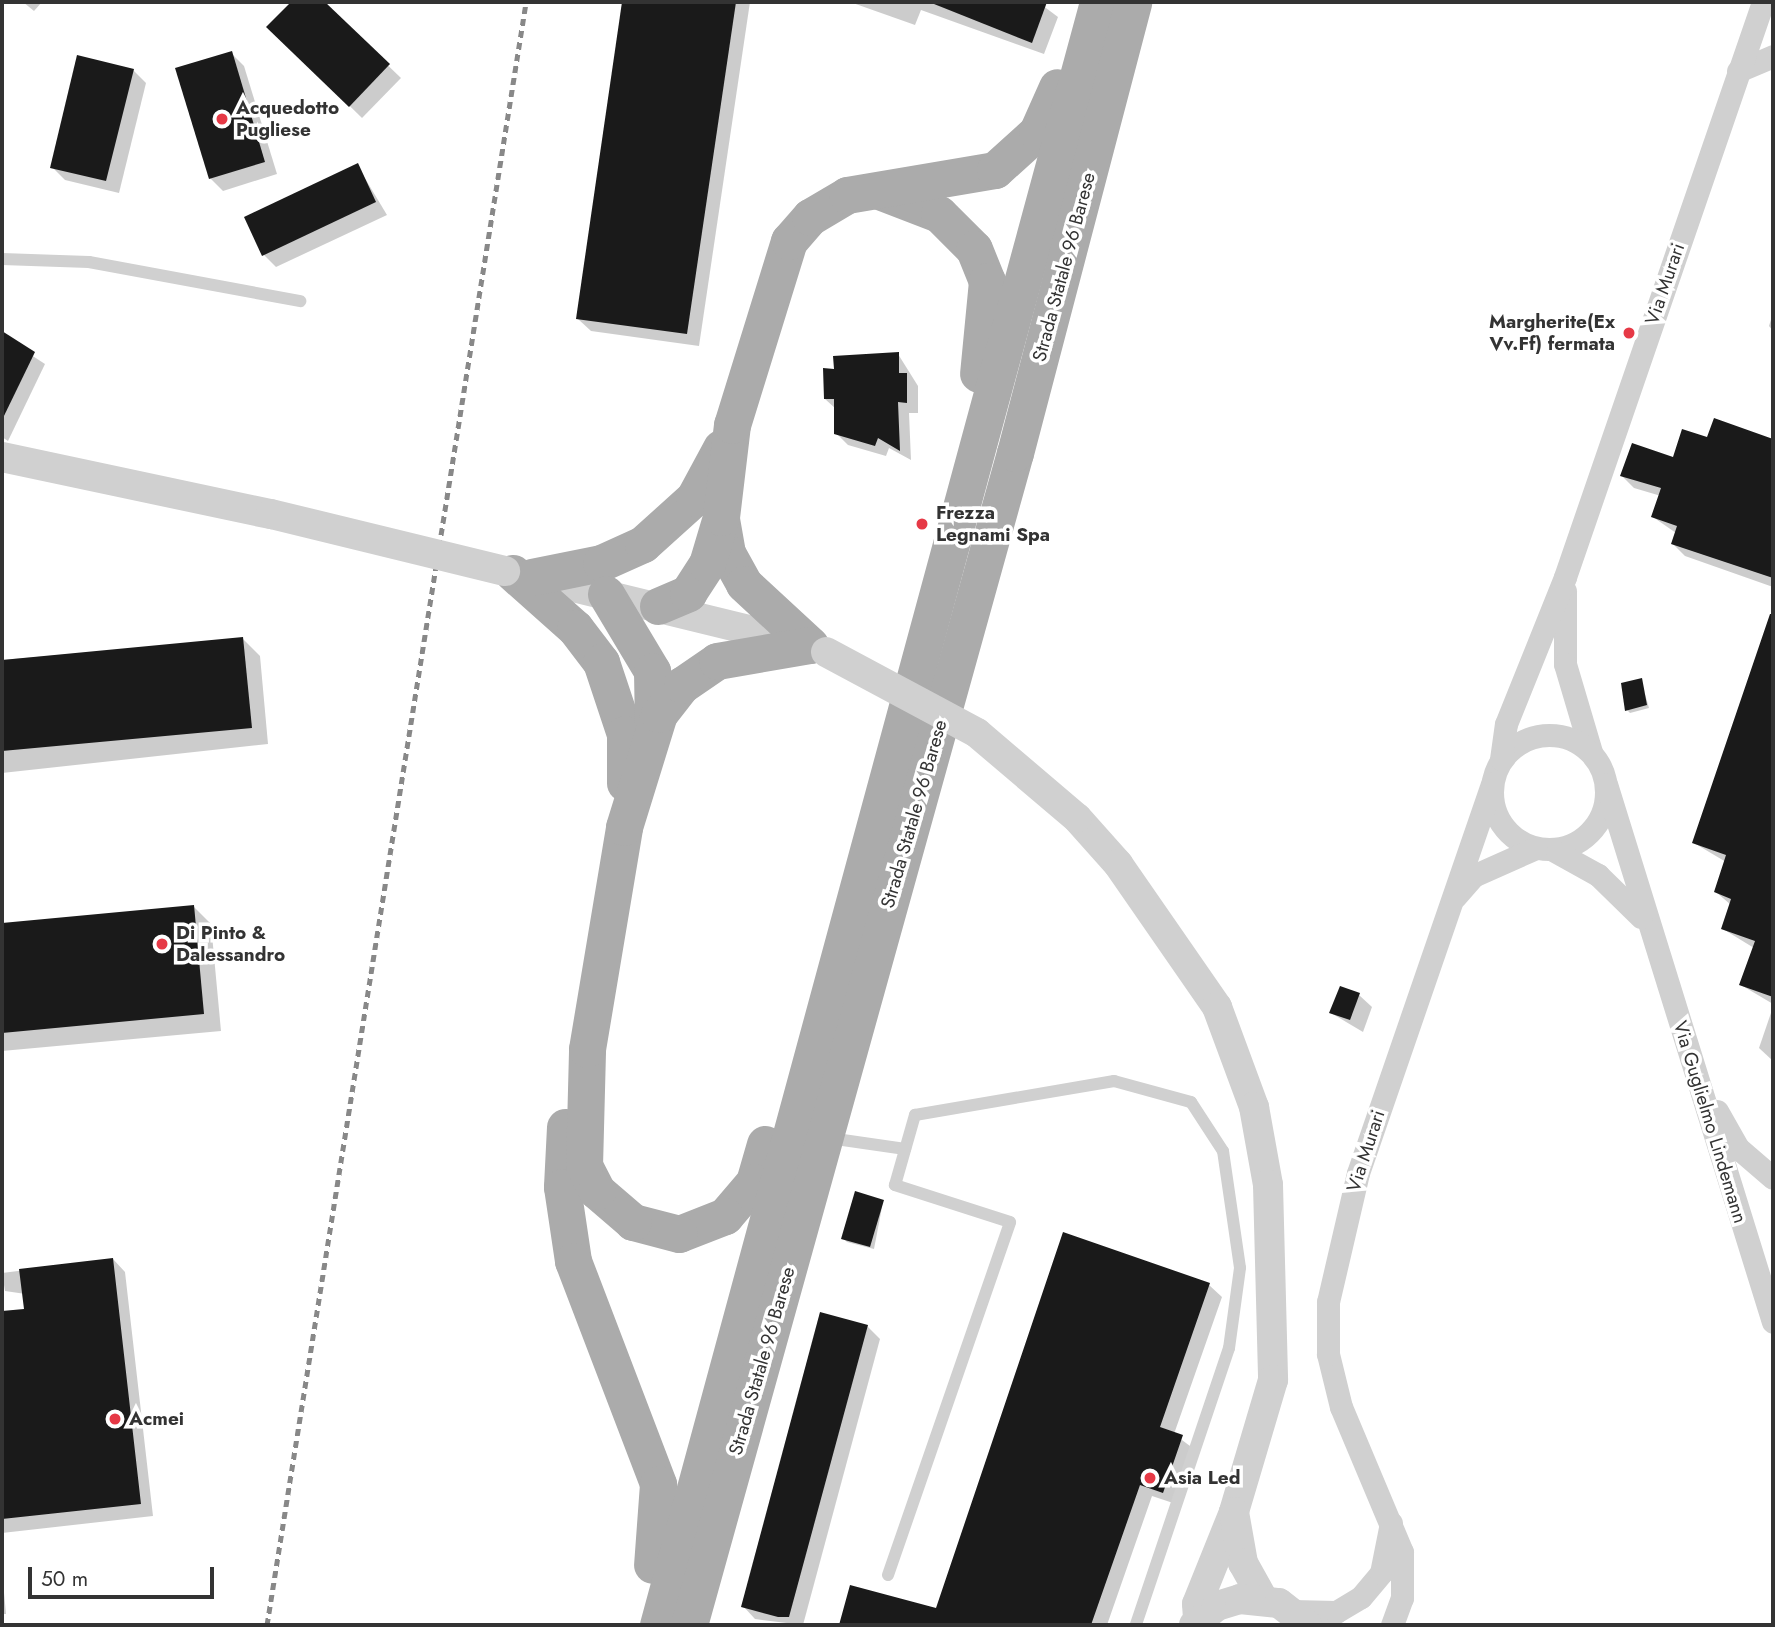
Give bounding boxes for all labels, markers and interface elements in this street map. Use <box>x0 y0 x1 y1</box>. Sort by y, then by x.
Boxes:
place label: Acquedotto Pugliese <box>236 97 339 141</box>
marker: Acquedotto Pugliese <box>214 111 230 127</box>
street label: Strada Statale 96 Barese <box>1028 170 1100 364</box>
street label: Via Murari <box>1640 240 1690 328</box>
place label: Margherite(Ex Vv.Ff) fermata <box>1489 311 1615 355</box>
marker: Margherite(Ex Vv.Ff) fermata <box>1621 325 1637 341</box>
place label: Frezza Legnami Spa <box>936 502 1050 546</box>
marker: Frezza Legnami Spa <box>914 516 930 532</box>
street label: Strada Statale 96 Barese <box>876 717 952 911</box>
place label: Di Pinto & Dalessandro <box>176 922 285 966</box>
marker: Di Pinto & Dalessandro <box>154 936 170 952</box>
street label: Via Guglielmo Lindemann <box>1668 1018 1752 1226</box>
street label: Via Murari <box>1342 1107 1390 1195</box>
street label: Strada Statale 96 Barese <box>724 1264 800 1458</box>
place label: Acmei <box>129 1408 184 1430</box>
marker: Acmei <box>107 1411 123 1427</box>
place label: Asia Led <box>1164 1467 1240 1489</box>
marker: Asia Led <box>1142 1470 1158 1486</box>
scale bar <box>32 1554 217 1598</box>
text: 50 m <box>41 1564 88 1594</box>

